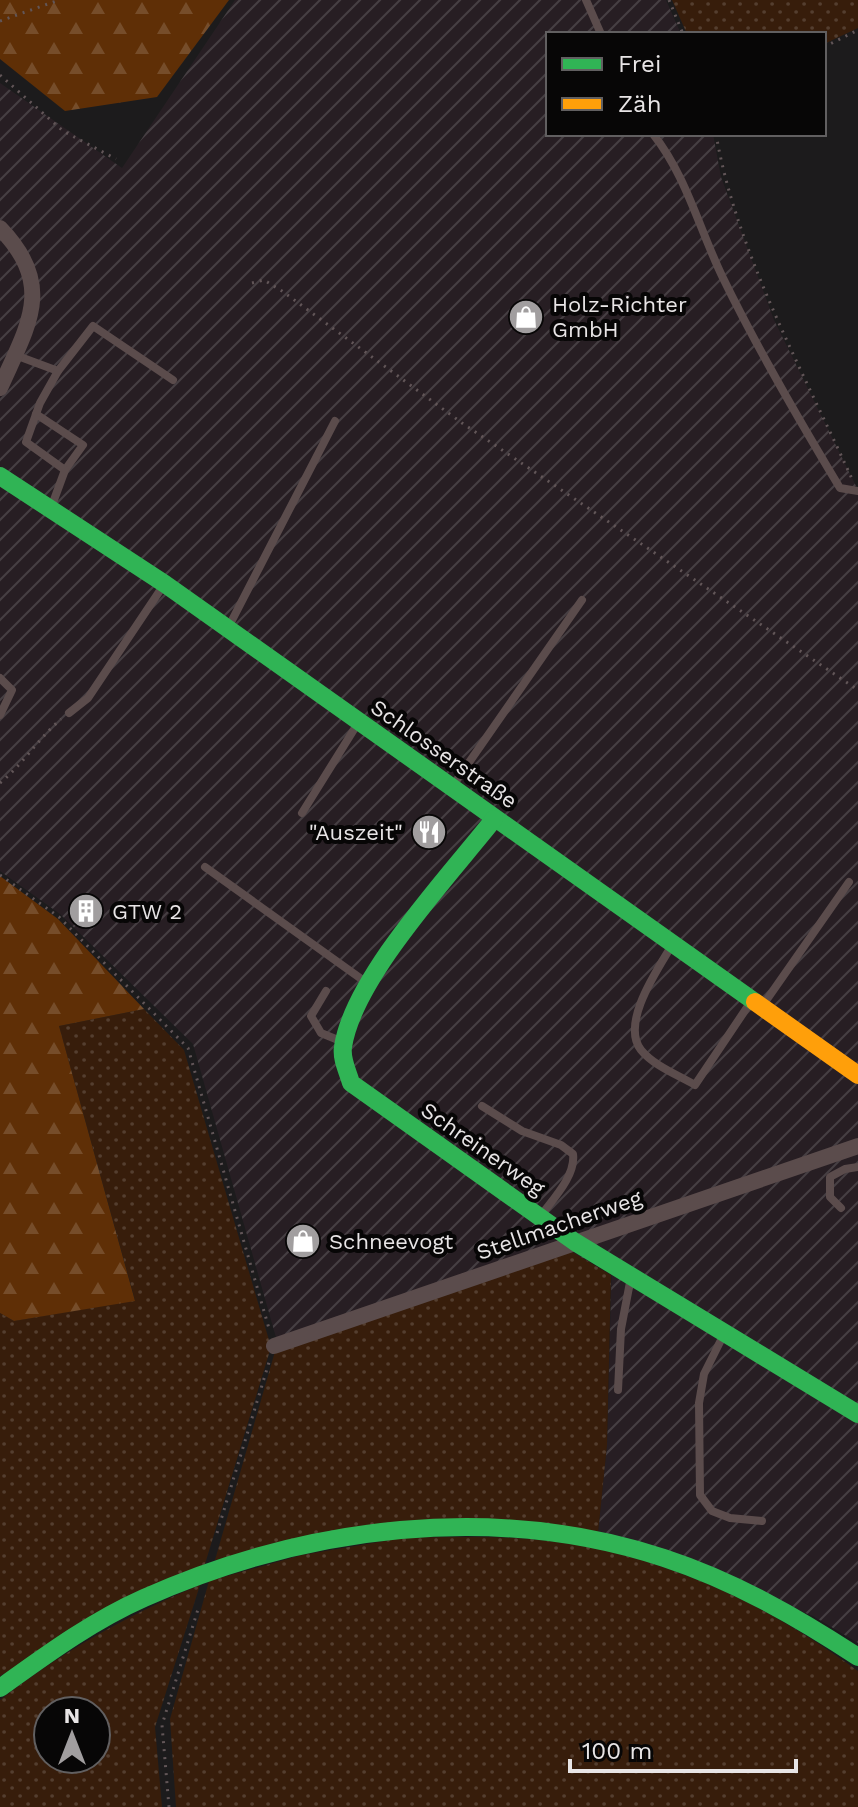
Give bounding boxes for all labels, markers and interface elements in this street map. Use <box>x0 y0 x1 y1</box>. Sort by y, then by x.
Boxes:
legend <box>546 32 826 136</box>
text: Frei <box>618 50 661 78</box>
text: Zäh <box>618 90 662 118</box>
place label: Holz-Richter GmbH <box>552 292 687 342</box>
shop icon: Holz-Richter GmbH <box>507 298 545 336</box>
street label: Schlosserstraße <box>366 694 522 814</box>
restaurant icon: "Auszeit" <box>410 813 448 851</box>
place label: "Auszeit" <box>309 820 403 845</box>
building icon: GTW 2 <box>67 892 105 930</box>
place label: GTW 2 <box>112 899 182 924</box>
street label: Schreinerweg <box>416 1097 550 1201</box>
street label: Stellmacherweg <box>473 1185 645 1265</box>
shop icon: Schneevogt <box>284 1222 322 1260</box>
place label: Schneevogt <box>329 1229 453 1254</box>
north arrow <box>32 1695 112 1775</box>
text: N <box>64 1703 80 1728</box>
scale bar <box>570 1723 796 1773</box>
text: 100 m <box>582 1737 652 1765</box>

